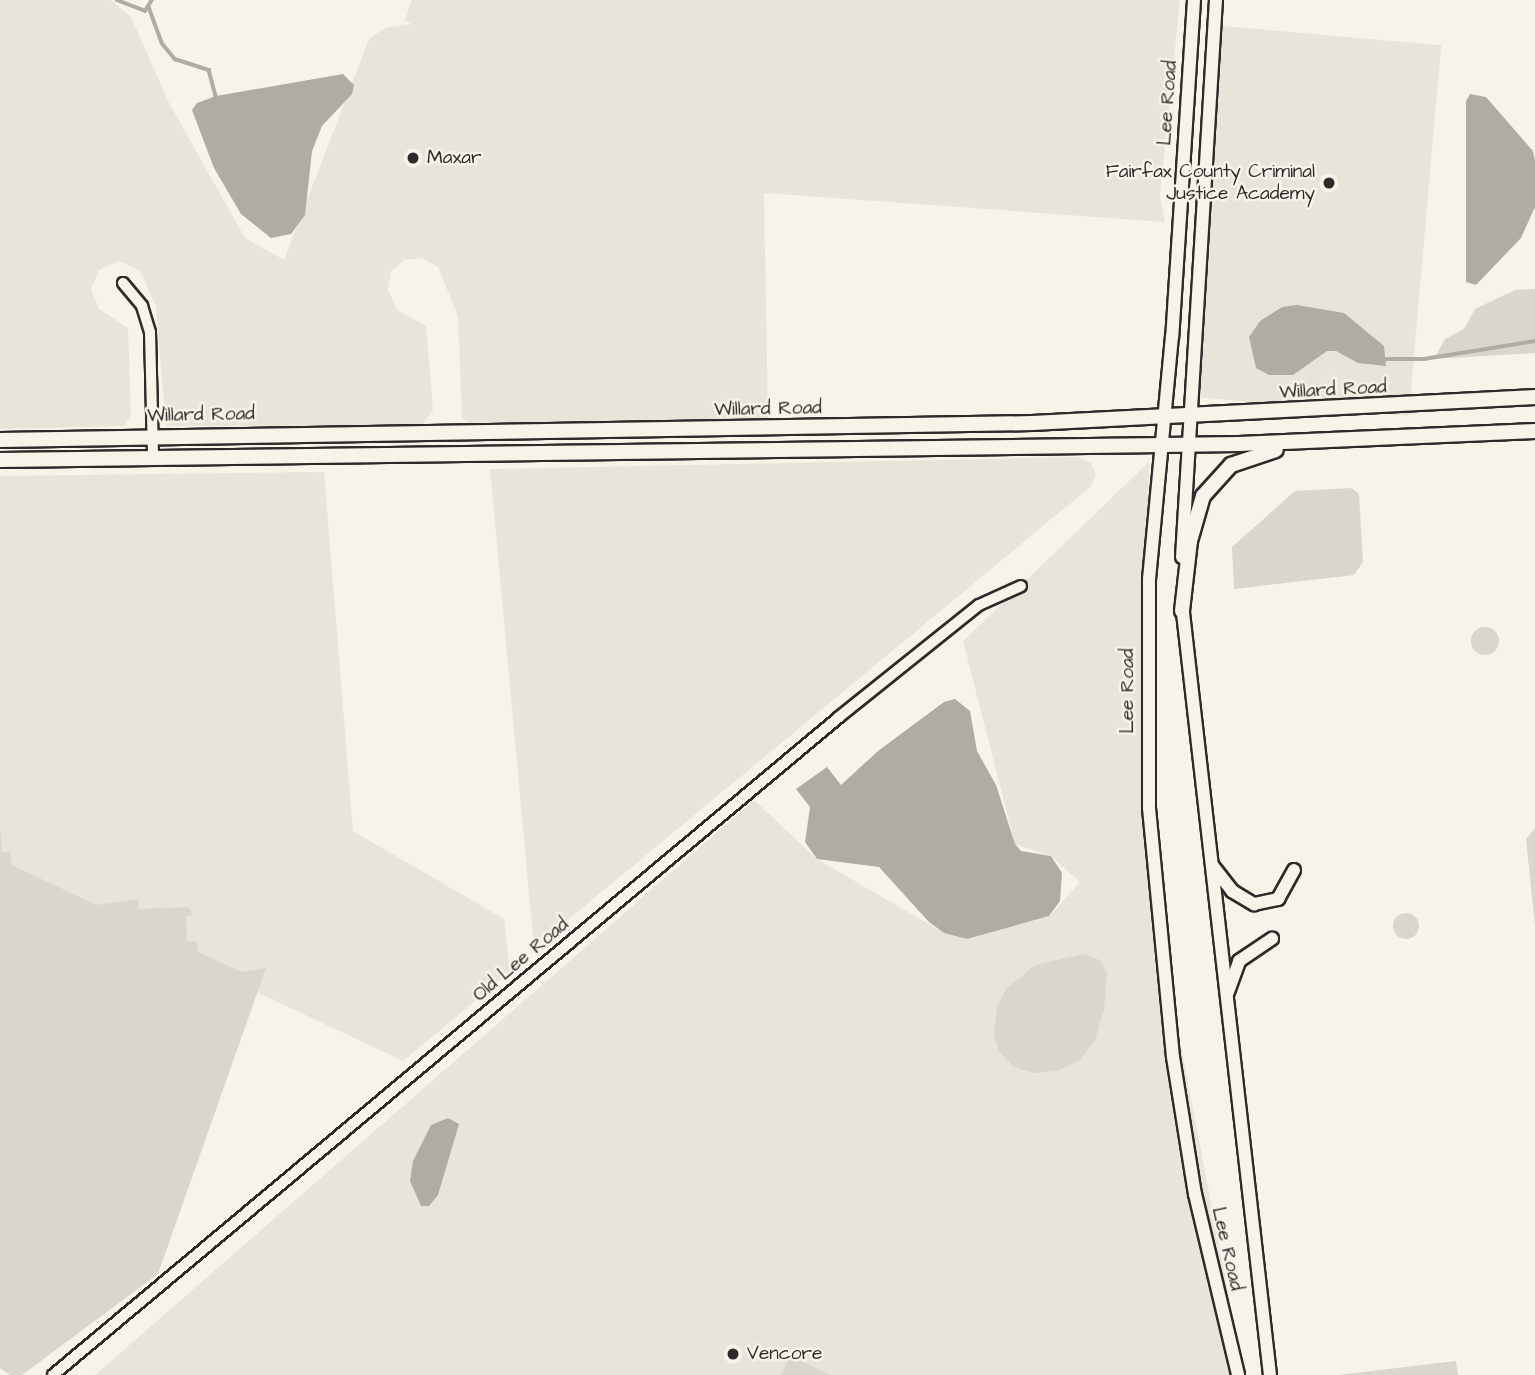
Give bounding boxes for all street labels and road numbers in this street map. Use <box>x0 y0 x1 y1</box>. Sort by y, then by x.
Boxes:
street label: Lee Road <box>1154 60 1182 146</box>
street label: Willard Road <box>1279 376 1387 404</box>
street label: Willard Road <box>714 397 822 421</box>
street label: Willard Road <box>147 403 255 427</box>
street label: Lee Road <box>1117 649 1139 733</box>
street label: Old Lee Road <box>468 913 574 1007</box>
street label: Lee Road <box>1206 1205 1248 1293</box>

